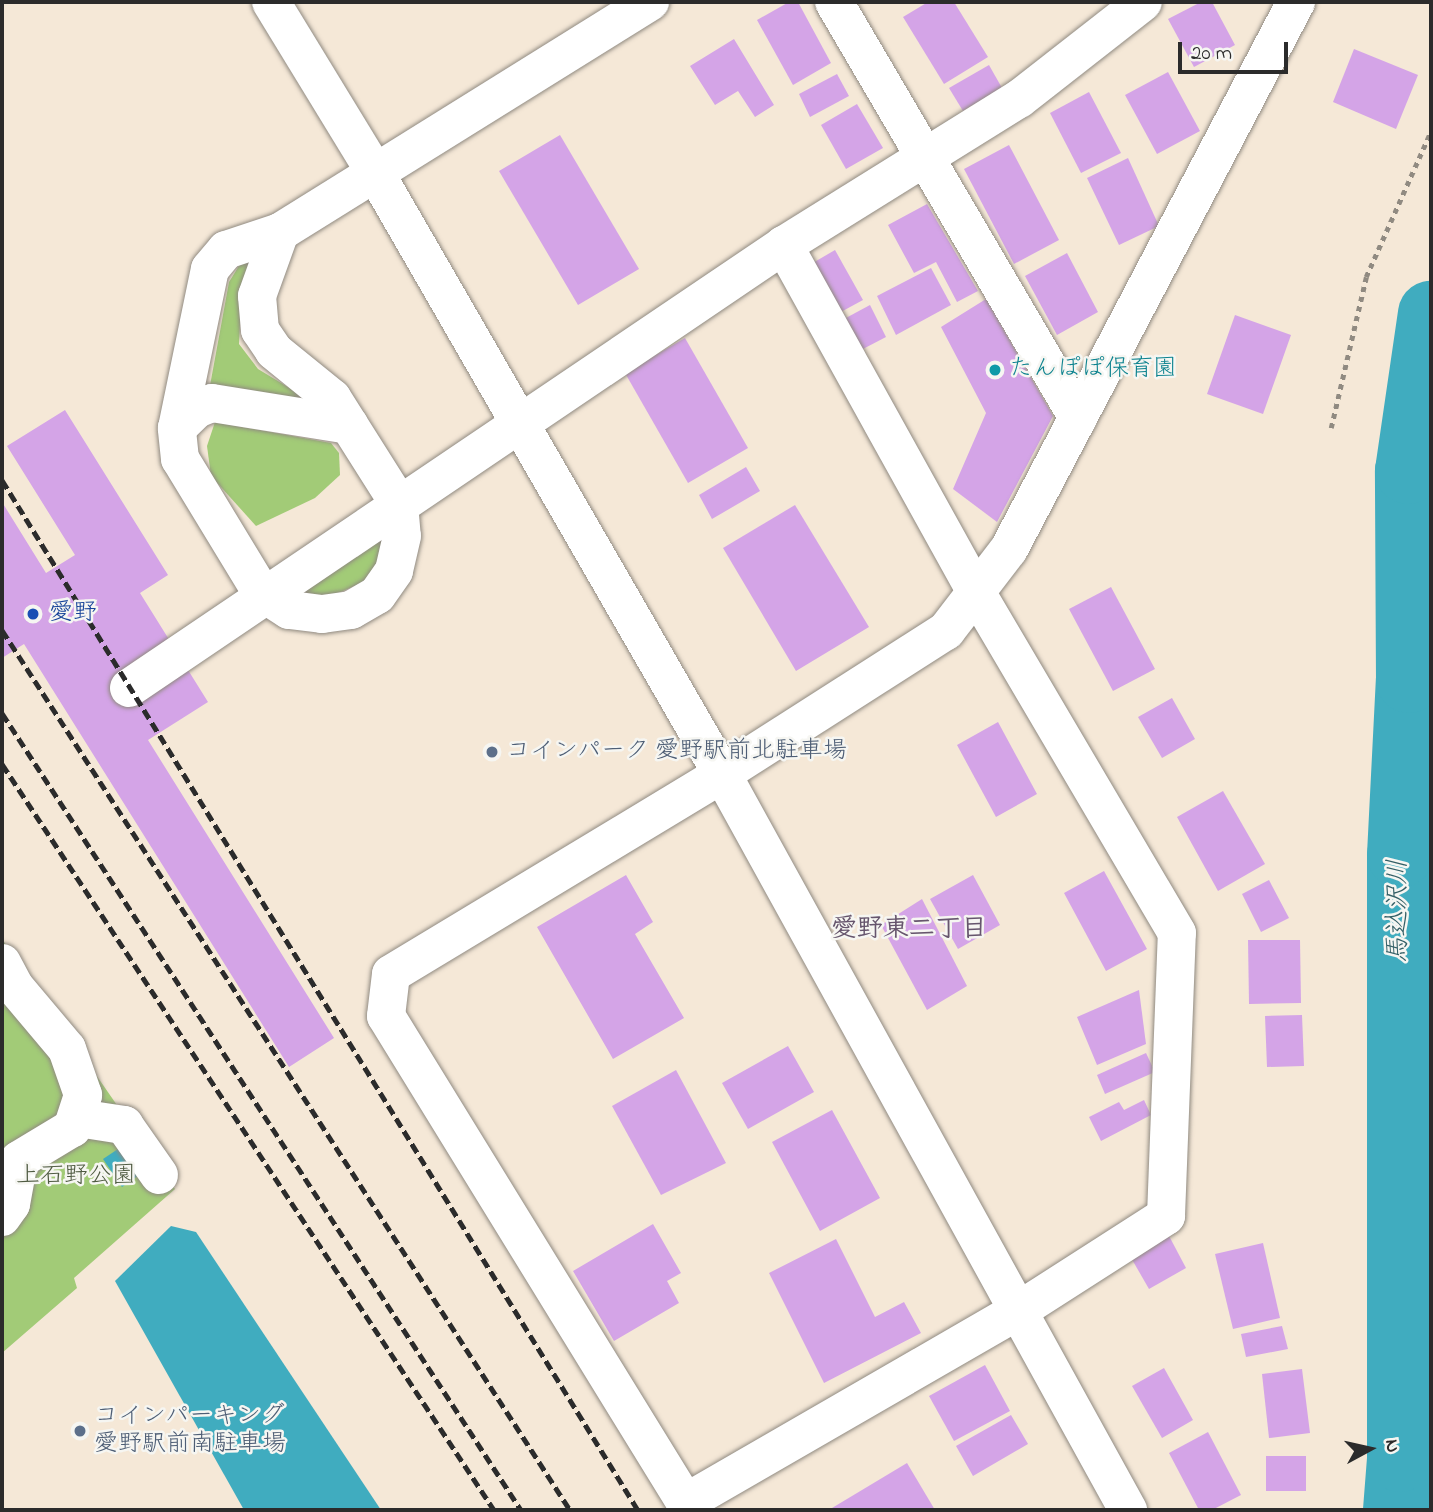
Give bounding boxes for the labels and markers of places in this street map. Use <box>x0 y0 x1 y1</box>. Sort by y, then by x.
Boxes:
place label: たんぽぽ保育園 <box>1009 356 1177 384</box>
marker: たんぽぽ保育園 <box>987 362 1003 378</box>
place label: 愛野 <box>49 600 97 628</box>
marker: 愛野 <box>23 604 43 624</box>
place label: コインパーク 愛野駅前北駐車場 <box>506 738 848 766</box>
marker: コインパーク 愛野駅前北駐車場 <box>484 744 500 760</box>
place label: コインパーキング 愛野駅前南駐車場 <box>94 1403 286 1459</box>
marker: コインパーキング 愛野駅前南駐車場 <box>72 1423 88 1439</box>

